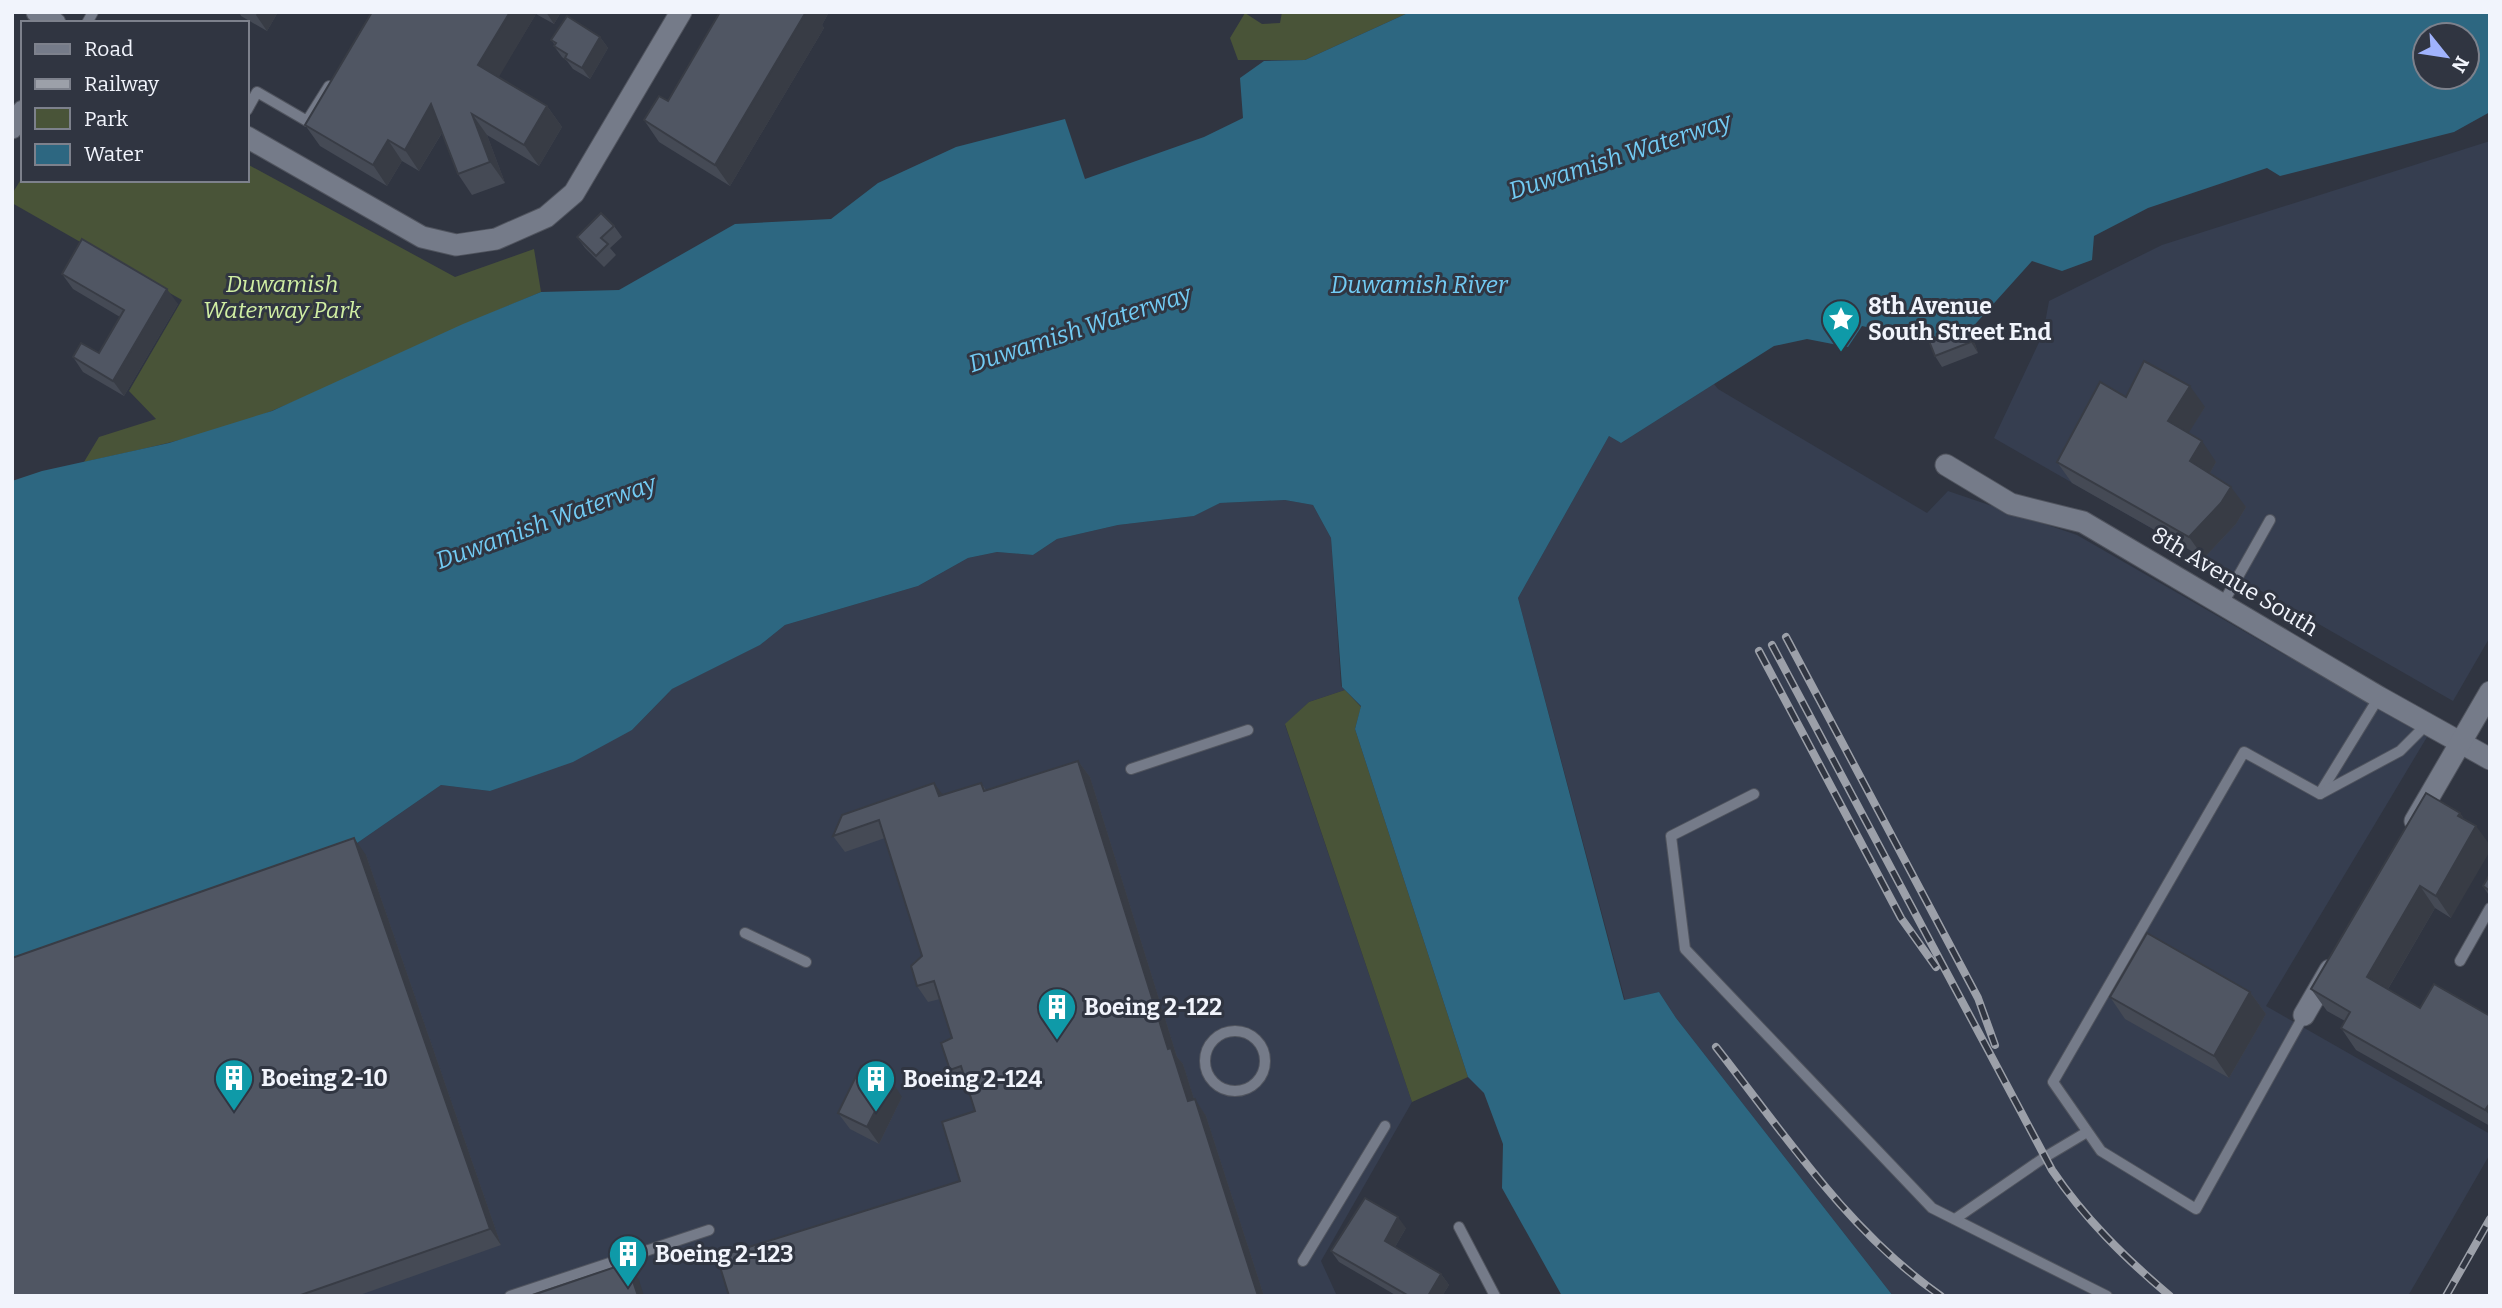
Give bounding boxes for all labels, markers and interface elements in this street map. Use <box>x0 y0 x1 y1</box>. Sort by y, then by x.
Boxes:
legend <box>21 21 248 182</box>
north arrow <box>2411 21 2481 91</box>
text: Road <box>84 36 133 62</box>
text: N <box>2446 52 2474 77</box>
text: Railway <box>84 71 160 97</box>
text: Park <box>84 106 128 132</box>
water label: Duwamish Waterway <box>1505 106 1737 205</box>
text: Water <box>84 141 143 167</box>
park label: Duwamish Waterway Park <box>203 270 362 324</box>
water label: Duwamish River <box>1331 271 1509 299</box>
water label: Duwamish Waterway <box>965 279 1197 378</box>
place label: 8th Avenue South Street End <box>1868 292 2051 346</box>
place icon: 8th Avenue South Street End <box>1820 298 1862 353</box>
water label: Duwamish Waterway <box>432 469 662 575</box>
street label: 8th Avenue South <box>2147 520 2323 642</box>
building icon: Boeing 2-122 <box>1036 986 1078 1041</box>
place label: Boeing 2-122 <box>1084 993 1222 1021</box>
building icon: Boeing 2-10 <box>213 1057 255 1112</box>
building icon: Boeing 2-124 <box>855 1058 897 1113</box>
place label: Boeing 2-10 <box>261 1064 388 1092</box>
place label: Boeing 2-124 <box>903 1065 1042 1093</box>
building icon: Boeing 2-123 <box>607 1233 649 1288</box>
place label: Boeing 2-123 <box>655 1240 793 1268</box>

